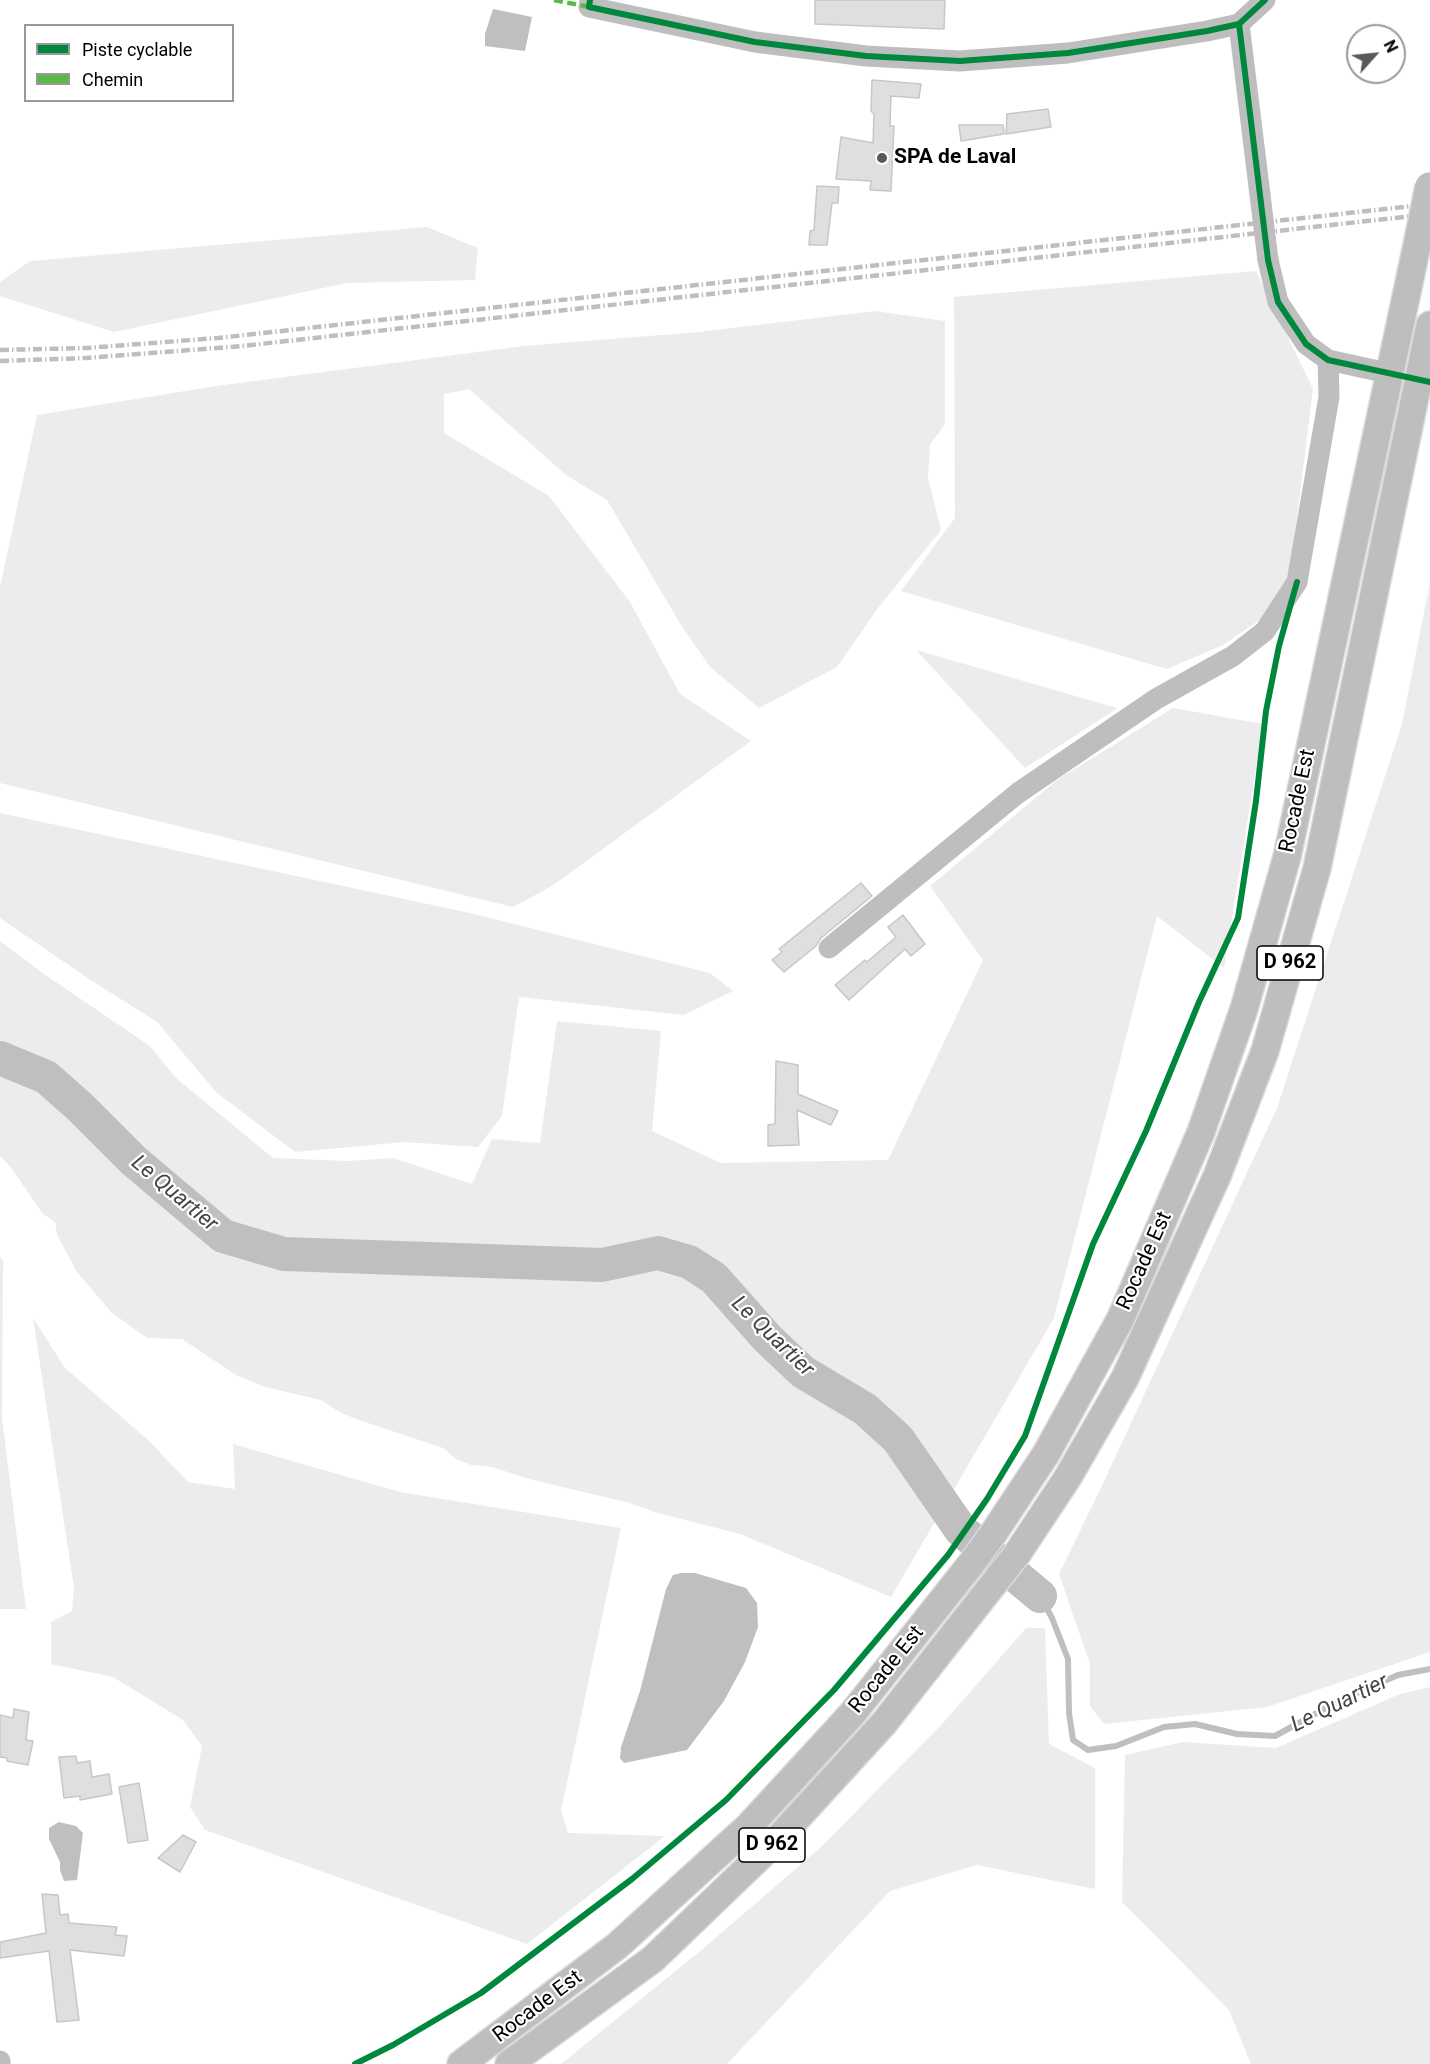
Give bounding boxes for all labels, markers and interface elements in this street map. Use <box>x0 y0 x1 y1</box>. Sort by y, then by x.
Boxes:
legend <box>24 24 234 102</box>
north arrow <box>1346 24 1406 84</box>
text: N <box>1380 37 1402 56</box>
text: Piste cyclable <box>82 39 192 60</box>
text: Chemin <box>82 69 143 90</box>
place label: SPA de Laval <box>894 145 1016 171</box>
marker: SPA de Laval <box>875 151 889 165</box>
street label: Rocade Est <box>1275 747 1321 855</box>
road number: D 962 <box>1257 946 1323 980</box>
water label: Le Quartier <box>125 1150 223 1238</box>
street label: Rocade Est <box>1112 1208 1178 1314</box>
water label: Le Quartier <box>725 1291 819 1383</box>
street label: Rocade Est <box>844 1621 930 1719</box>
water label: Le Quartier <box>1287 1669 1393 1739</box>
road number: D 962 <box>739 1828 805 1862</box>
street label: Rocade Est <box>488 1965 588 2049</box>

